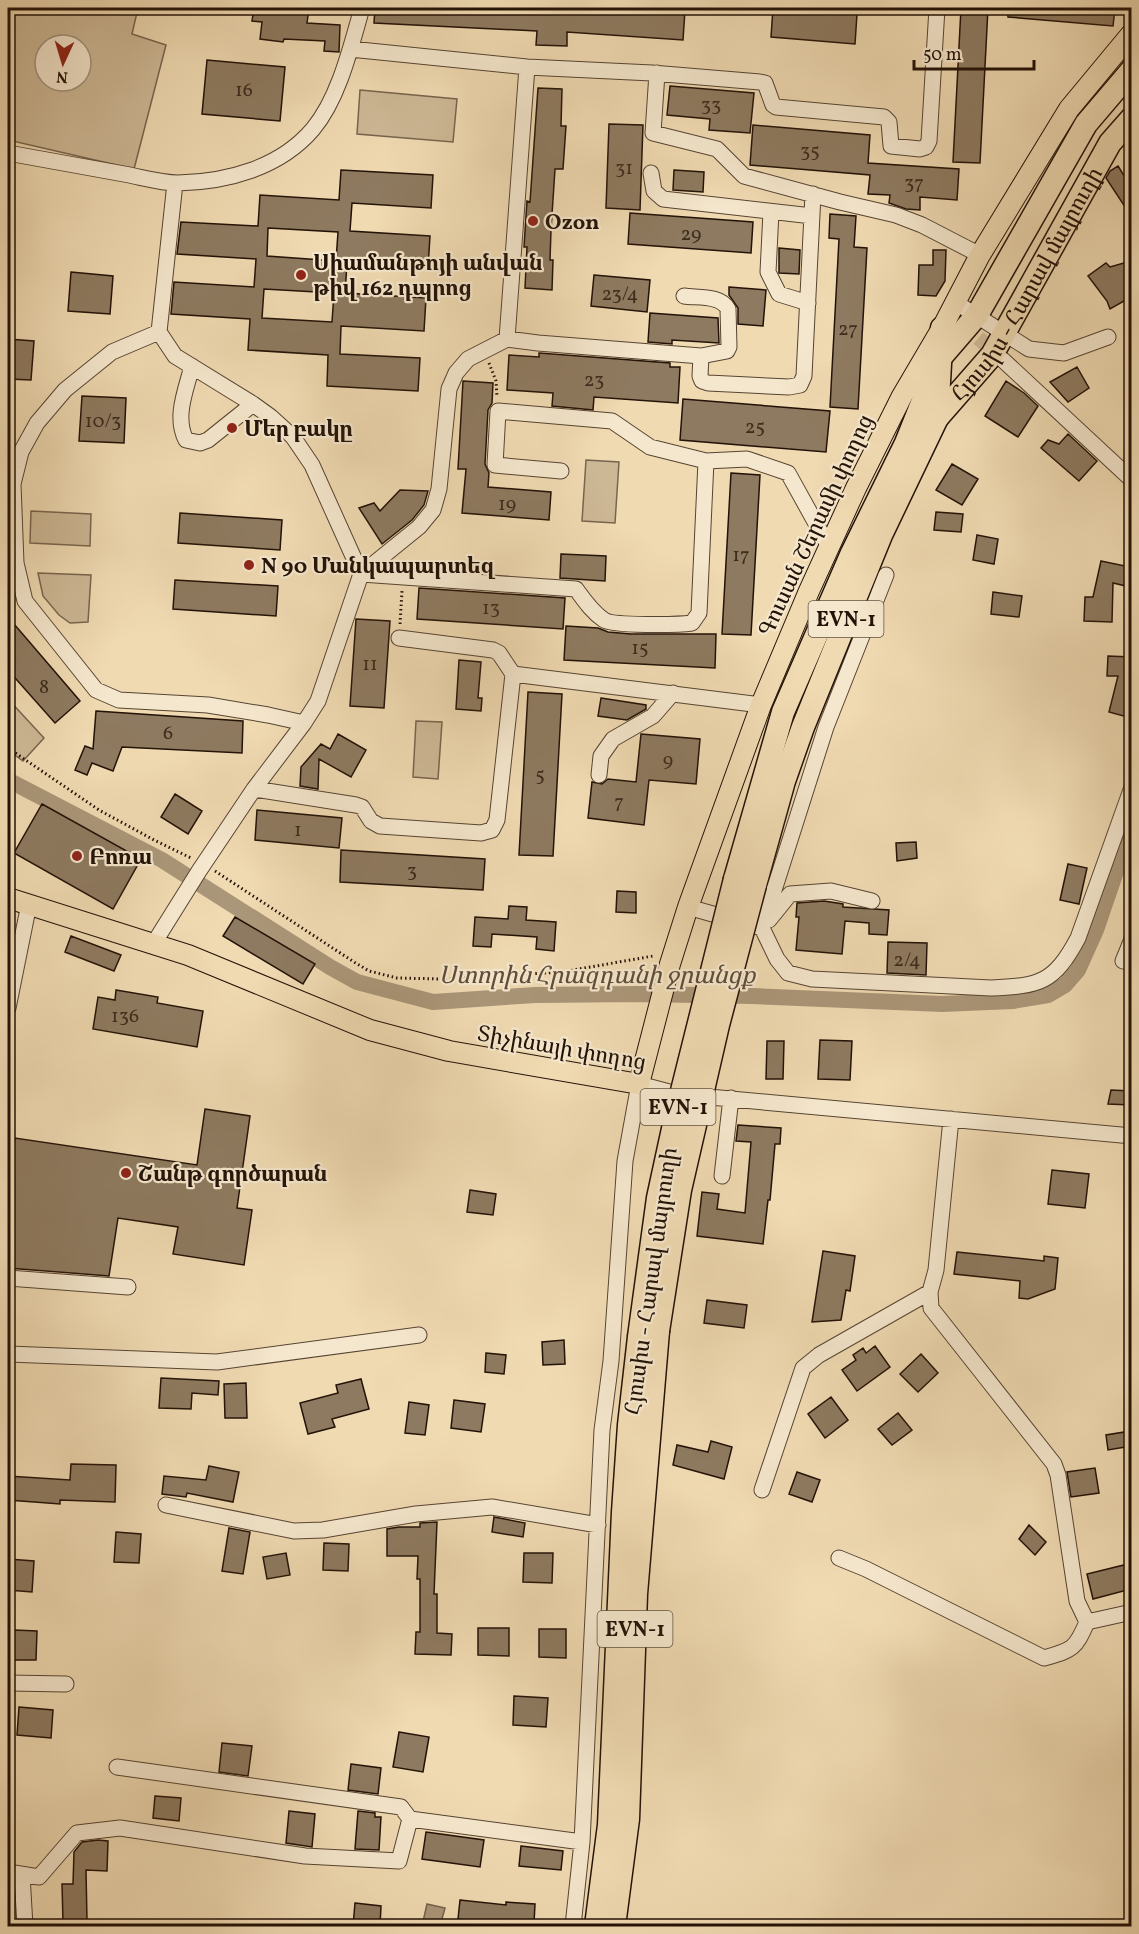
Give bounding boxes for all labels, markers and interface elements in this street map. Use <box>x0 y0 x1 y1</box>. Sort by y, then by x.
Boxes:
north arrow <box>33 33 93 93</box>
scale bar <box>914 33 1034 71</box>
text: 50 m <box>923 43 962 68</box>
text: N <box>55 65 69 87</box>
house number: 16 <box>235 77 253 105</box>
house number: 33 <box>701 92 721 120</box>
house number: 35 <box>800 138 820 166</box>
house number: 31 <box>615 155 633 183</box>
street label: Հյուսիս - Հարավ մայրուղի <box>945 162 1111 409</box>
house number: 37 <box>904 170 924 198</box>
place label: Ozon <box>545 208 600 239</box>
marker: Ozon <box>526 214 540 228</box>
house number: 29 <box>681 221 701 249</box>
place label: Սիամանթոյի անվան թիվ 162 դպրոց <box>313 249 542 305</box>
marker: Սիամանթոյի անվան թիվ 162 դպրոց <box>294 268 308 282</box>
house number: 23/4 <box>601 281 639 309</box>
house number: 27 <box>838 316 858 344</box>
house number: 23 <box>584 367 604 395</box>
house number: 10/3 <box>85 408 121 436</box>
street label: Գուսան Շերամի փողոց <box>752 410 882 642</box>
house number: 25 <box>745 414 765 442</box>
place label: Մեր բակը <box>244 415 353 446</box>
marker: Մեր բակը <box>225 421 239 435</box>
house number: 19 <box>498 491 516 519</box>
house number: 17 <box>732 542 750 570</box>
place label: N 90 Մանկապարտեզ <box>261 552 496 583</box>
marker: N 90 Մանկապարտեզ <box>242 558 256 572</box>
house number: 13 <box>482 595 500 623</box>
road number: EVN-1 <box>808 601 884 637</box>
house number: 15 <box>631 635 649 663</box>
house number: 11 <box>362 651 378 679</box>
house number: 8 <box>39 674 49 702</box>
house number: 6 <box>163 720 173 748</box>
house number: 9 <box>663 747 673 775</box>
house number: 5 <box>535 762 545 790</box>
house number: 7 <box>614 789 624 817</box>
house number: 1 <box>294 817 302 845</box>
place label: Բոռա <box>89 843 152 874</box>
marker: Բոռա <box>70 849 84 863</box>
house number: 3 <box>407 858 417 886</box>
house number: 2/4 <box>893 947 921 975</box>
water label: Ստորին Հրազդանի ջրանցք <box>439 960 757 994</box>
house number: 136 <box>111 1003 139 1031</box>
street label: Տիչինայի փողոց <box>475 1019 648 1080</box>
road number: EVN-1 <box>640 1089 716 1125</box>
street label: Հյուսիս - Հարավ մայրուղի <box>618 1146 687 1417</box>
place label: Շանթ գործարան <box>138 1160 327 1191</box>
marker: Շանթ գործարան <box>119 1166 133 1180</box>
road number: EVN-1 <box>598 1611 672 1647</box>

